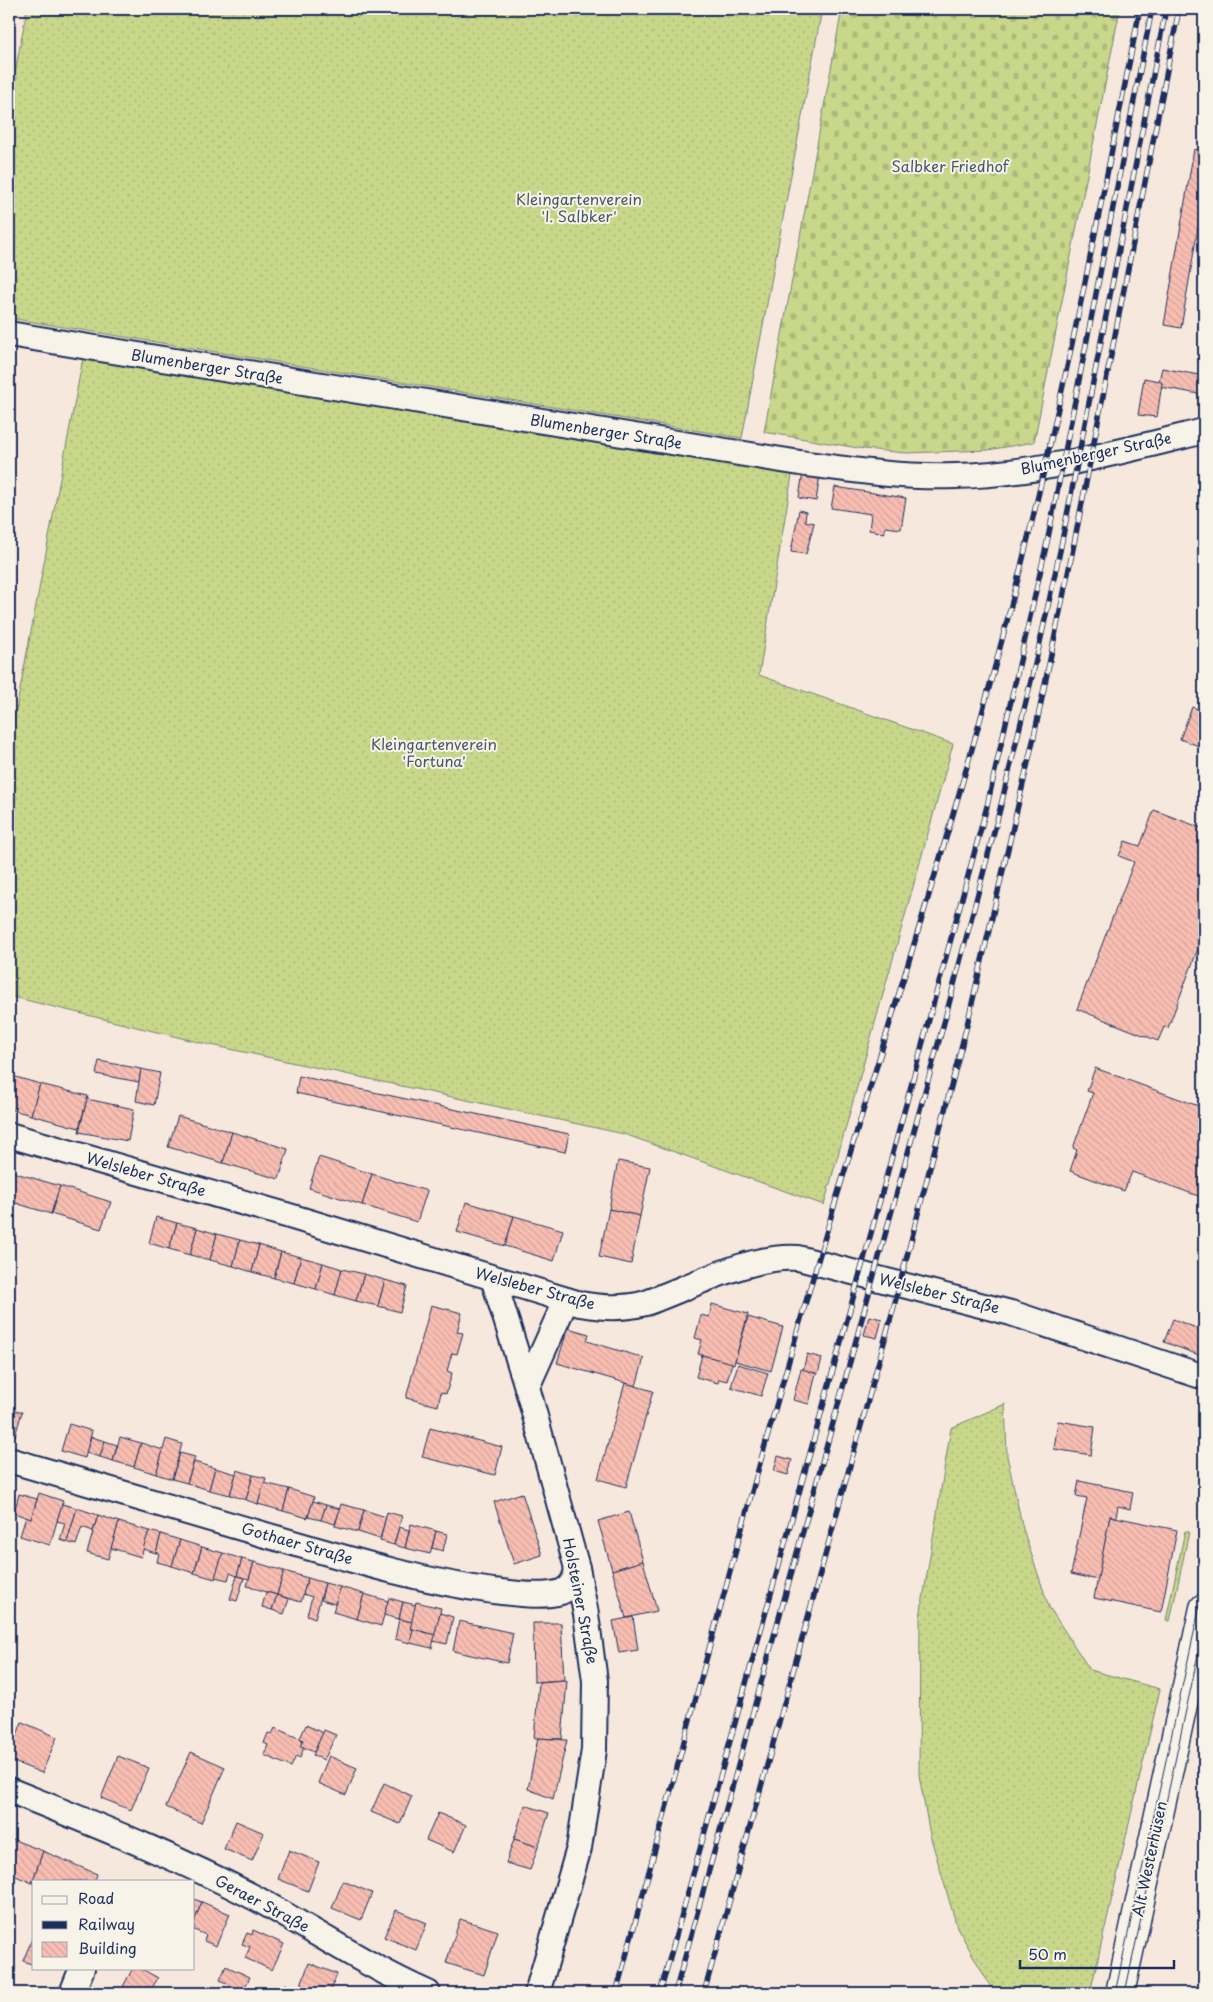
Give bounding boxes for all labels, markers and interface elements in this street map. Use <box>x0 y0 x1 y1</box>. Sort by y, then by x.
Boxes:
park label: Salbker Friedhof <box>891 154 1010 177</box>
park label: Kleingartenverein 'I. Salbker' <box>516 187 642 227</box>
street label: Blumenberger Straße <box>130 342 285 389</box>
street label: Blumenberger Straße <box>529 407 684 454</box>
street label: Blumenberger Straße <box>1018 425 1173 480</box>
park label: Kleingartenverein 'Fortuna' <box>371 732 497 772</box>
street label: Welsleber Straße <box>84 1146 209 1202</box>
street label: Welsleber Straße <box>473 1260 598 1315</box>
street label: Welsleber Straße <box>877 1266 1002 1319</box>
street label: Gothaer Straße <box>239 1516 356 1569</box>
street label: Holsteiner Straße <box>558 1536 605 1666</box>
street label: Alt Westerhüsen <box>1125 1799 1172 1919</box>
street label: Geraer Straße <box>211 1868 314 1937</box>
legend <box>32 1880 195 1970</box>
text: Road <box>78 1886 114 1909</box>
text: Railway <box>78 1912 135 1935</box>
text: Building <box>78 1936 137 1959</box>
scale bar <box>1020 1937 1174 1969</box>
text: 50 m <box>1028 1942 1067 1965</box>

